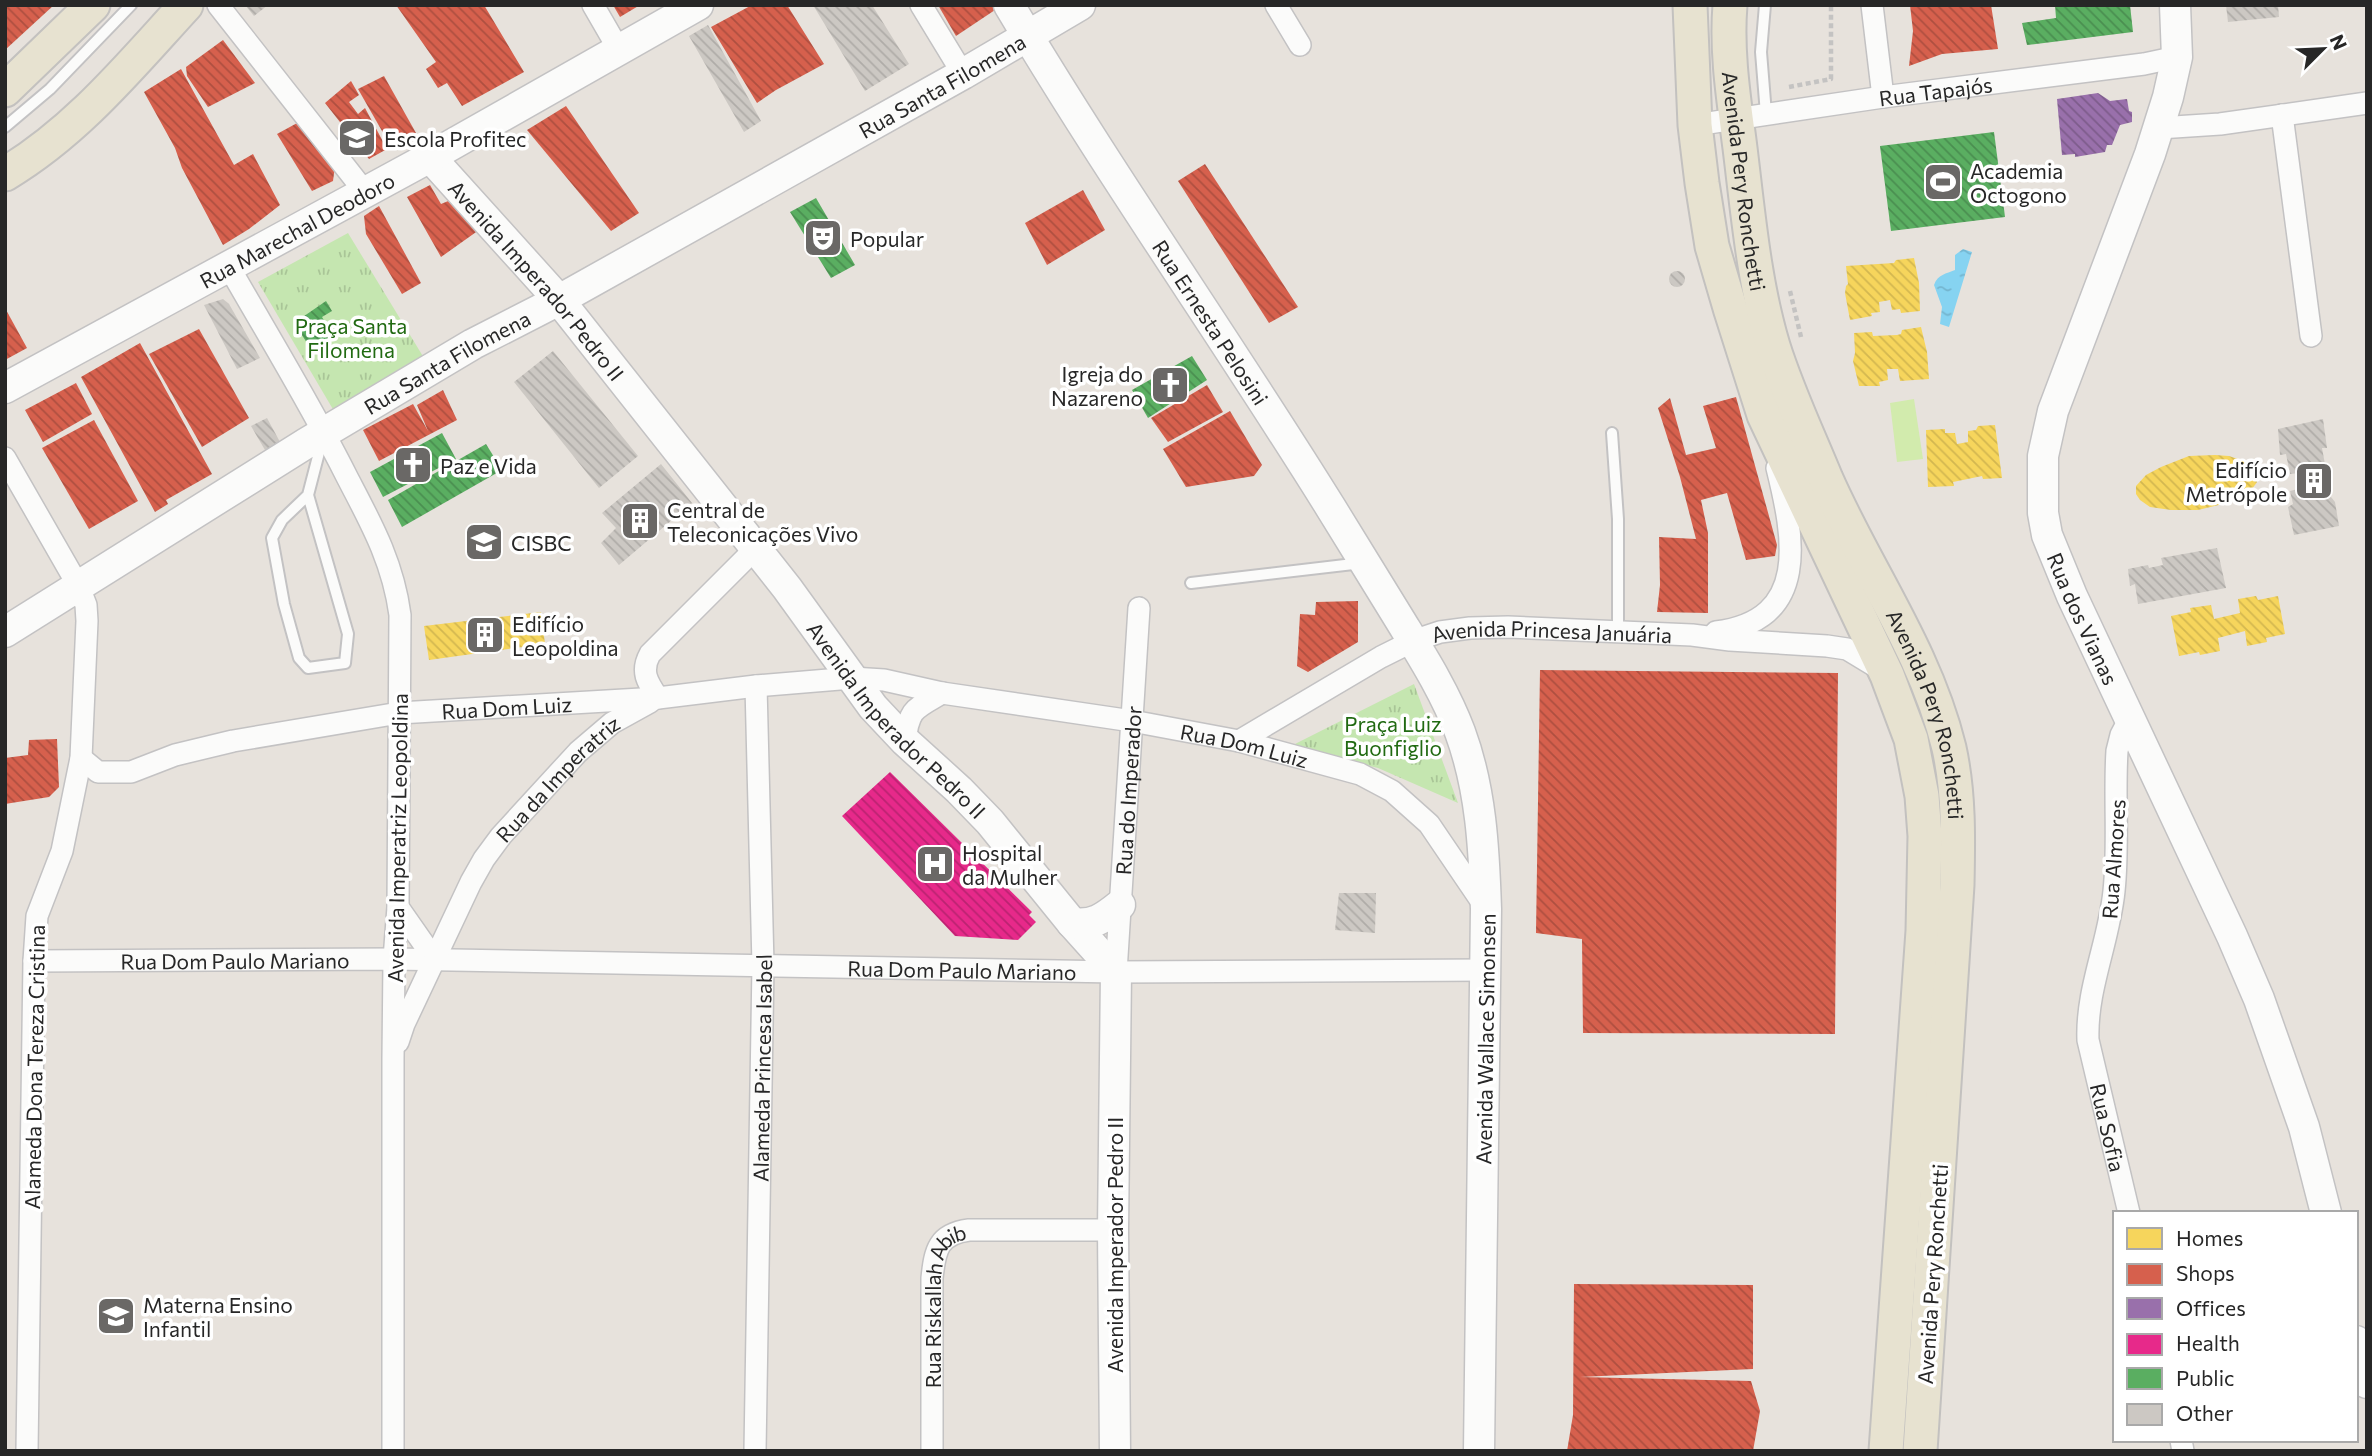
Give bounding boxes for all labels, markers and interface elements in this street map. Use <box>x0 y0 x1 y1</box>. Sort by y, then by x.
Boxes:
north arrow <box>2288 14 2358 84</box>
street label: Rua Santa Filomena <box>854 28 1029 142</box>
text: N <box>2326 31 2352 53</box>
street label: Avenida Pery Ronchetti <box>1718 70 1772 293</box>
street label: Rua Tapajós <box>1877 71 1994 110</box>
school or university icon: Escola Profitec <box>336 117 378 159</box>
place label: Escola Profitec <box>384 126 526 151</box>
place label: Academia Octogono <box>1970 158 2067 207</box>
sports icon: Academia Octogono <box>1922 161 1964 203</box>
street label: Rua Marechal Deodoro <box>195 166 398 292</box>
street label: Avenida Imperador Pedro II <box>444 175 630 385</box>
theatre icon: Popular <box>802 217 844 259</box>
place label: Popular <box>850 226 924 251</box>
street label: Rua Ernesta Pelosini <box>1148 235 1274 409</box>
street label: Rua Santa Filomena <box>359 305 534 419</box>
park label: Praça Santa Filomena <box>295 313 407 362</box>
place label: Igreja do Nazareno <box>1051 361 1143 410</box>
church icon: Igreja do Nazareno <box>1149 364 1191 406</box>
church icon: Paz e Vida <box>392 444 434 486</box>
place label: Paz e Vida <box>440 453 537 478</box>
place label: Edifício Metrópole <box>2185 457 2287 506</box>
building icon: Edifício Metrópole <box>2293 460 2335 502</box>
place label: Central de Teleconicações Vivo <box>667 497 858 546</box>
building icon: Central de Teleconicações Vivo <box>619 500 661 542</box>
school or university icon: CISBC <box>463 521 505 563</box>
place label: CISBC <box>511 530 572 555</box>
street label: Rua dos Vianas <box>2043 549 2124 688</box>
street label: Avenida Pery Ronchetti <box>1882 605 1970 820</box>
place label: Edifício Leopoldina <box>512 611 619 660</box>
building icon: Edifício Leopoldina <box>464 614 506 656</box>
street label: Avenida Princesa Januária <box>1428 614 1673 647</box>
street label: Avenida Imperador Pedro II <box>803 616 991 823</box>
street label: Rua Dom Luiz <box>441 691 573 723</box>
street label: Avenida Imperatriz Leopoldina <box>382 693 412 983</box>
street label: Rua do Imperador <box>1110 705 1145 876</box>
street label: Rua da Imperatriz <box>490 709 623 847</box>
park label: Praça Luiz Buonfiglio <box>1344 711 1442 760</box>
street label: Rua Dom Luiz <box>1178 718 1311 772</box>
street label: Rua Almores <box>2096 798 2130 920</box>
place label: Hospital da Mulher <box>962 840 1058 889</box>
hospital icon: Hospital da Mulher <box>914 843 956 885</box>
street label: Avenida Wallace Simonsen <box>1470 913 1500 1165</box>
street label: Alameda Dona Tereza Cristina <box>19 925 49 1209</box>
street label: Rua Dom Paulo Mariano <box>120 947 350 973</box>
street label: Alameda Princesa Isabel <box>747 954 776 1182</box>
street label: Rua Dom Paulo Mariano <box>847 955 1077 984</box>
street label: Rua Sofia <box>2086 1081 2131 1174</box>
street label: Avenida Imperador Pedro II <box>1102 1117 1127 1373</box>
street label: Avenida Pery Ronchetti <box>1912 1163 1952 1385</box>
legend <box>2113 1211 2358 1442</box>
street label: Rua Riskallah Abib <box>920 1218 969 1388</box>
text: Homes <box>2176 1225 2243 1250</box>
text: Shops <box>2176 1260 2235 1285</box>
place label: Materna Ensino Infantil <box>143 1292 293 1341</box>
school or university icon: Materna Ensino Infantil <box>95 1295 137 1337</box>
text: Offices <box>2176 1295 2246 1320</box>
text: Health <box>2176 1330 2240 1355</box>
text: Public <box>2176 1365 2234 1390</box>
text: Other <box>2176 1400 2233 1425</box>

